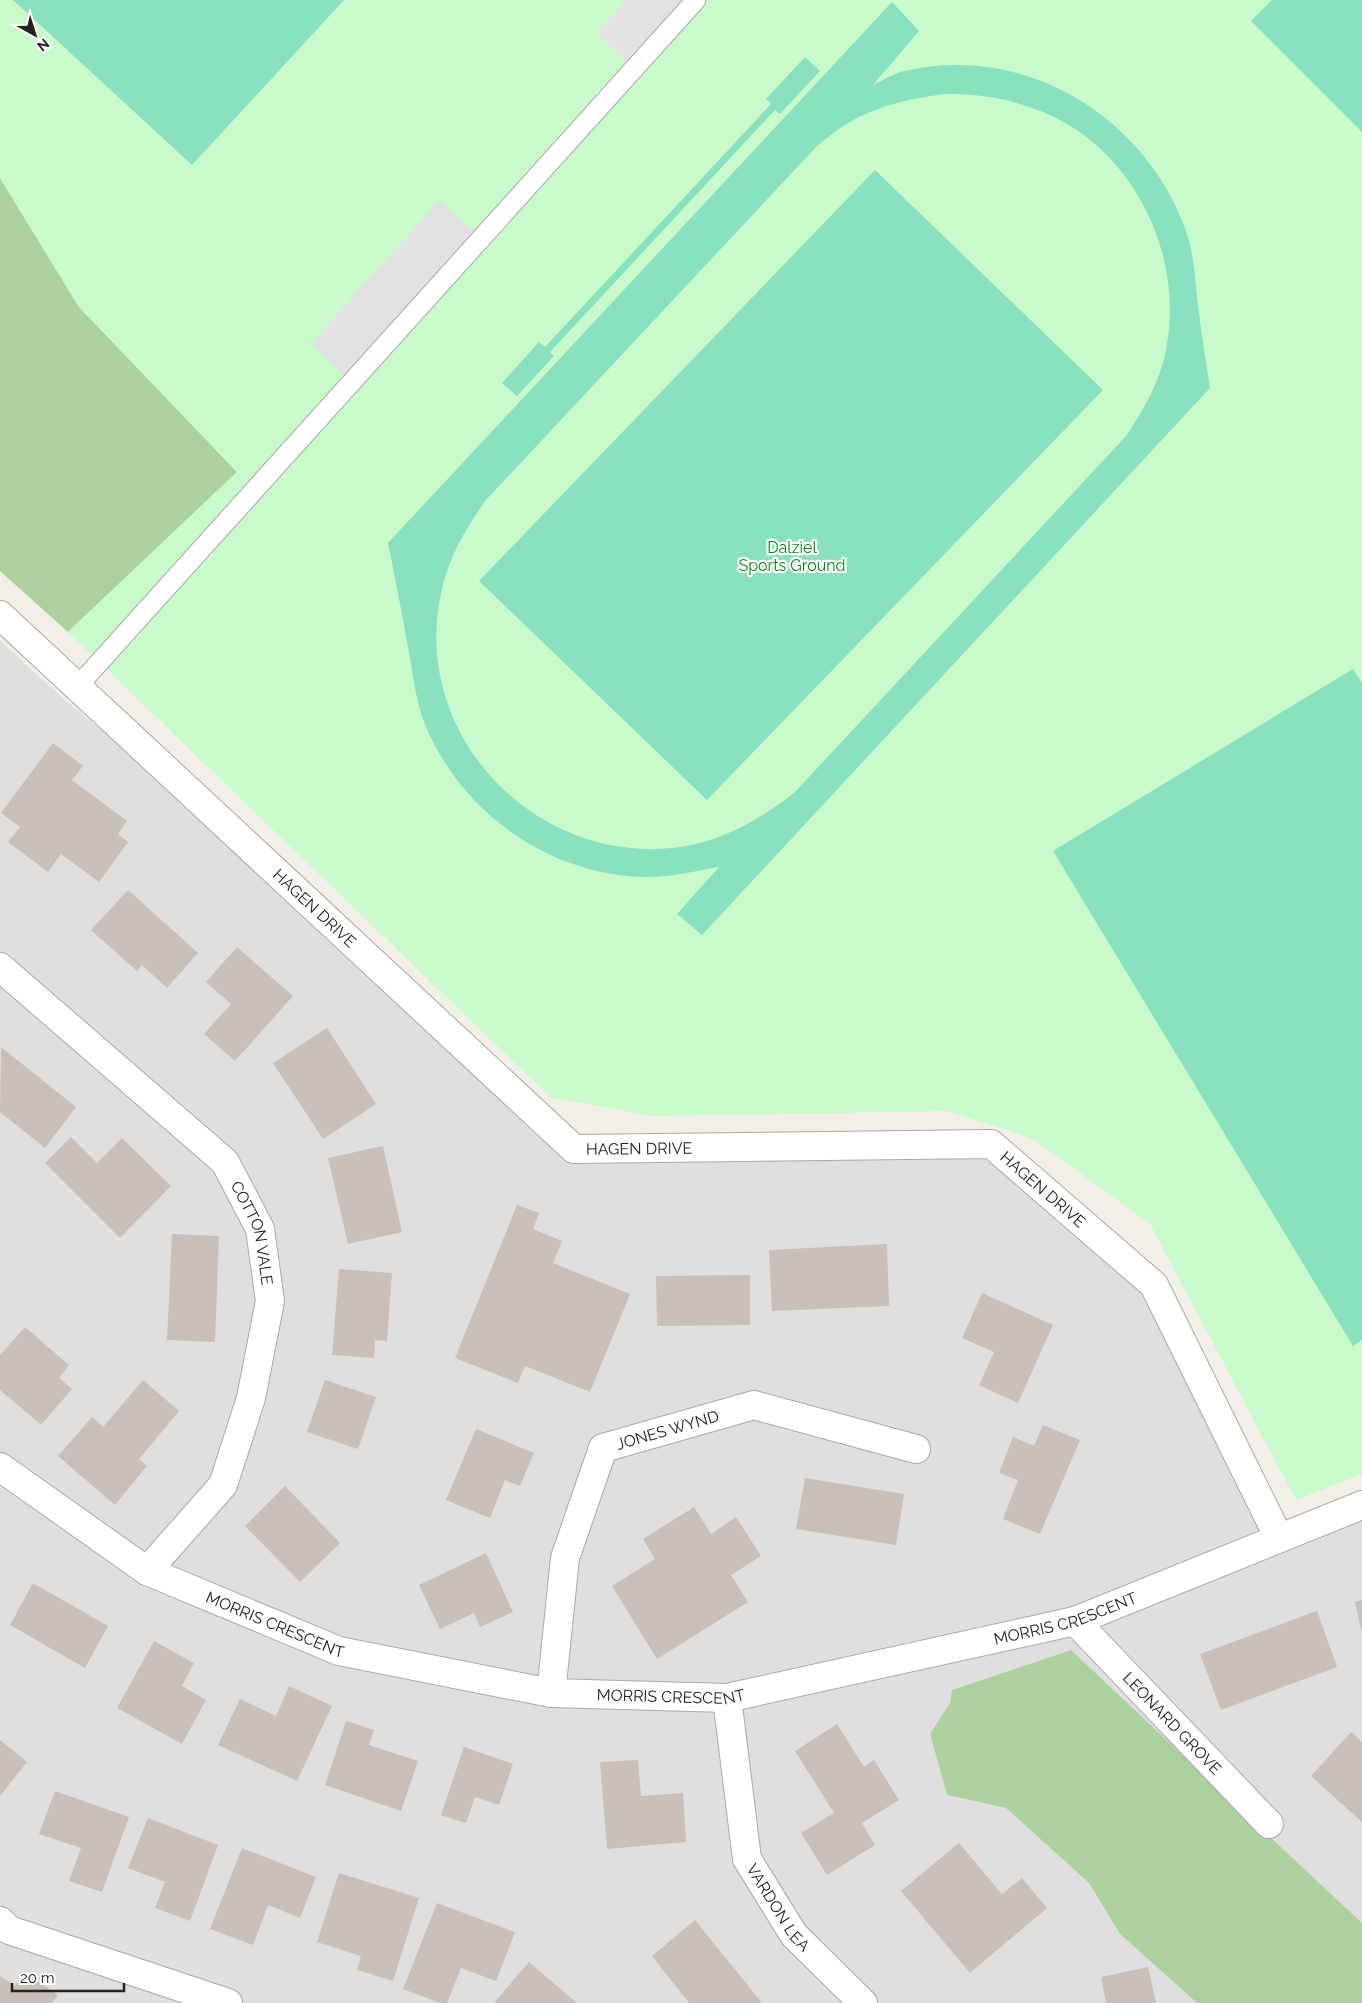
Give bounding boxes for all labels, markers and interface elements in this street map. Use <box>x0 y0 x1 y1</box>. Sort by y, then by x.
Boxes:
north arrow <box>10 10 60 60</box>
text: N <box>34 36 52 55</box>
park label: Dalziel Sports Ground <box>738 538 846 575</box>
street label: HAGEN DRIVE <box>269 865 360 952</box>
street label: HAGEN DRIVE <box>586 1139 693 1159</box>
street label: HAGEN DRIVE <box>996 1148 1089 1232</box>
street label: COTTON VALE <box>227 1178 277 1286</box>
street label: JONES WYND <box>614 1407 721 1454</box>
street label: MORRIS CRESCENT <box>203 1588 346 1662</box>
street label: MORRIS CRESCENT <box>992 1588 1140 1649</box>
street label: LEONARD GROVE <box>1119 1668 1225 1779</box>
street label: MORRIS CRESCENT <box>596 1685 747 1709</box>
street label: VARDON LEA <box>742 1860 814 1956</box>
scale bar <box>12 1960 125 1992</box>
text: 20 m <box>20 1969 55 1987</box>

